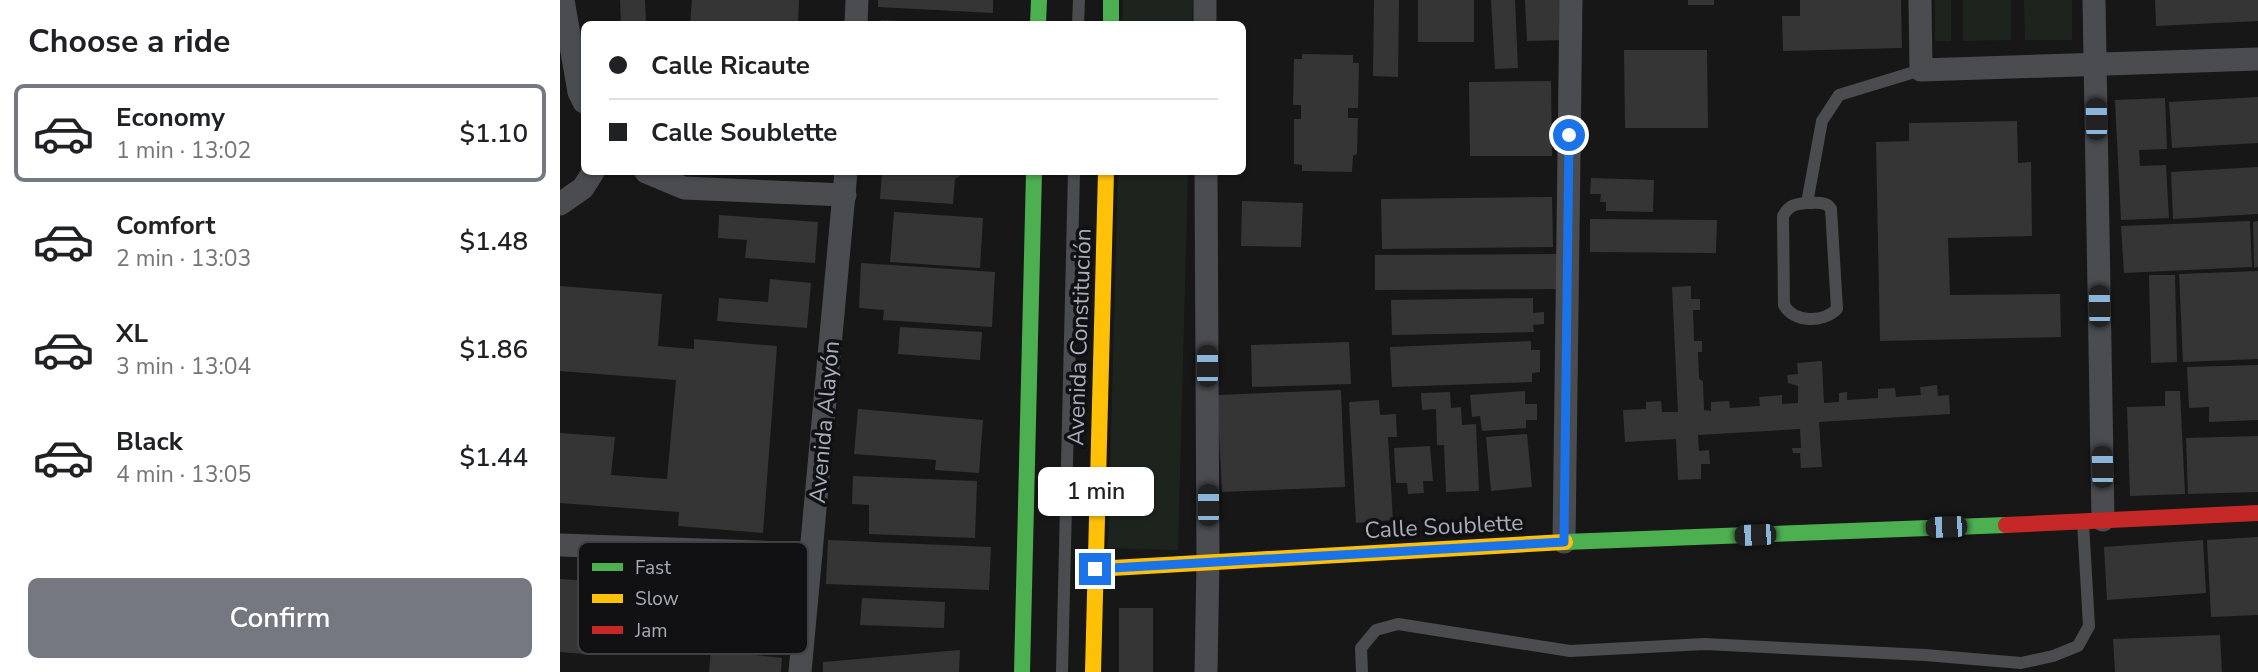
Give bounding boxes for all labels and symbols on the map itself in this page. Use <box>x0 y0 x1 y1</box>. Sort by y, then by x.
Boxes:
car <box>2086 98 2107 140</box>
route start <box>1553 119 1585 151</box>
street label: Avenida Constitución <box>1060 228 1099 446</box>
car <box>2089 285 2110 327</box>
street label: Avenida Alayón <box>802 339 847 505</box>
car <box>1197 345 1218 387</box>
car <box>2092 446 2113 488</box>
callout: 1 min <box>1037 468 1153 516</box>
car <box>1198 484 1219 526</box>
street label: Calle Soublette <box>1364 507 1524 546</box>
car <box>1925 516 1968 538</box>
car <box>1734 524 1777 546</box>
legend <box>578 542 808 654</box>
route end <box>1079 553 1111 585</box>
text: Fast <box>635 555 671 581</box>
text: Slow <box>635 586 679 612</box>
text: Jam <box>634 618 668 644</box>

